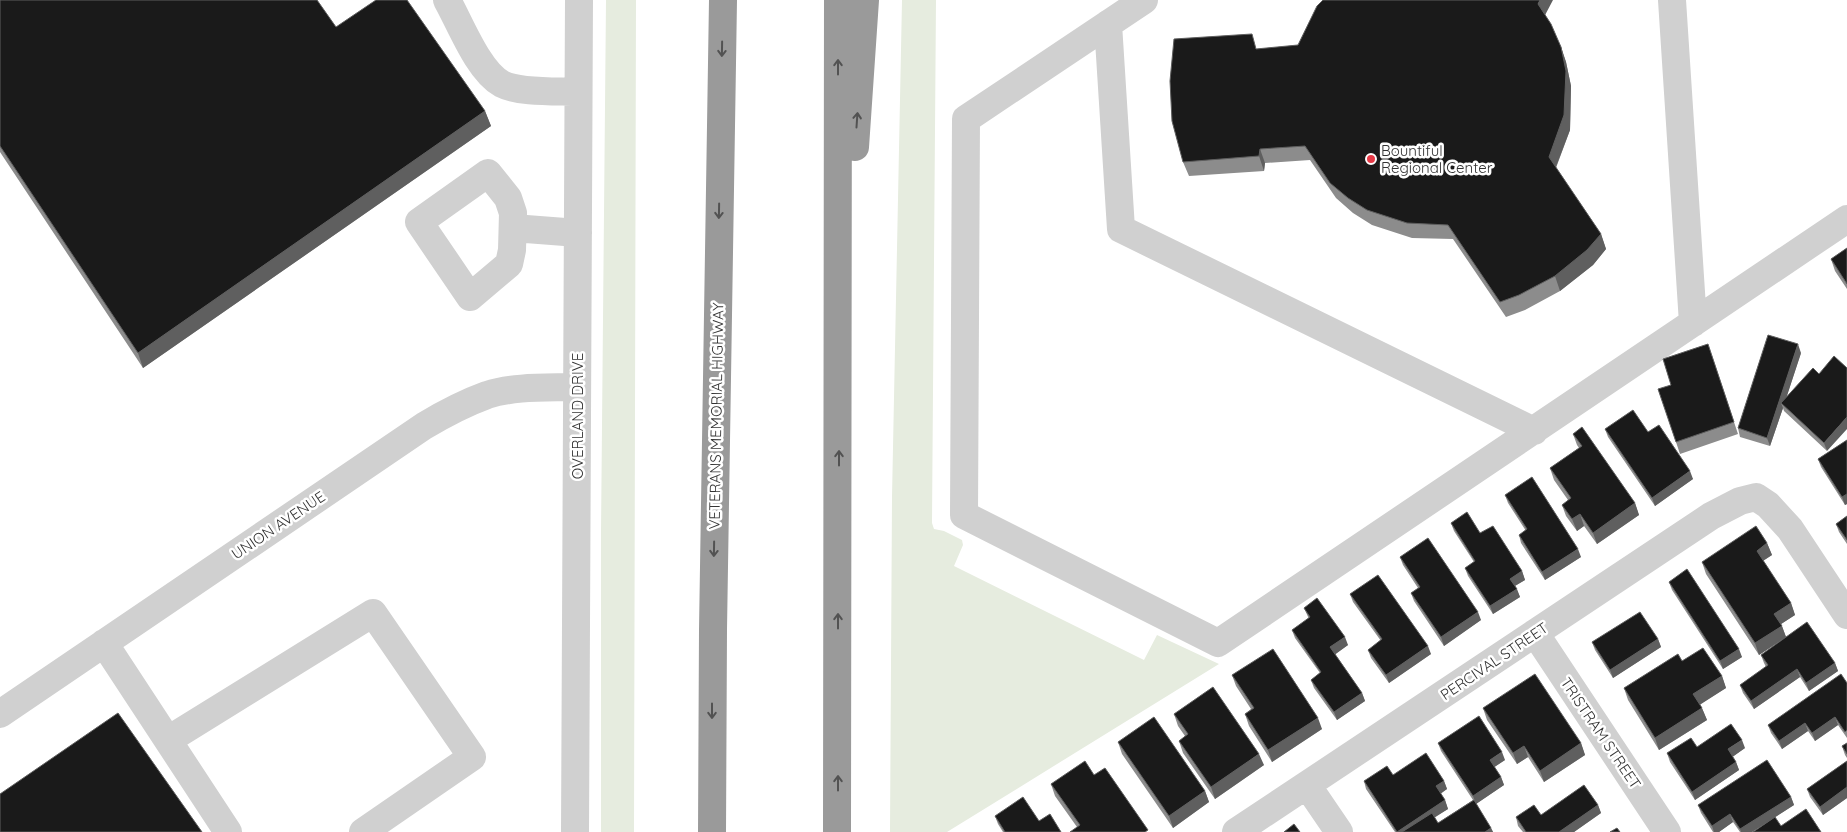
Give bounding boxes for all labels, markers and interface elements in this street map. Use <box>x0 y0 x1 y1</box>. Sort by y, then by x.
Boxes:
one-way arrow <box>717 40 727 56</box>
one-way arrow <box>833 59 843 75</box>
one-way arrow <box>852 112 861 128</box>
place label: Bountiful Regional Center <box>1381 141 1493 177</box>
marker: Bountiful Regional Center <box>1365 153 1377 165</box>
one-way arrow <box>714 202 724 219</box>
street label: VETERANS MEMORIAL HIGHWAY <box>705 302 727 530</box>
street label: OVERLAND DRIVE <box>568 353 587 479</box>
one-way arrow <box>834 451 844 467</box>
street label: UNION AVENUE <box>228 487 328 563</box>
one-way arrow <box>709 540 719 556</box>
one-way arrow <box>833 613 843 630</box>
street label: PERCIVAL STREET <box>1437 618 1551 704</box>
street label: TRISTRAM STREET <box>1557 674 1645 792</box>
one-way arrow <box>707 702 717 719</box>
one-way arrow <box>833 776 843 792</box>

